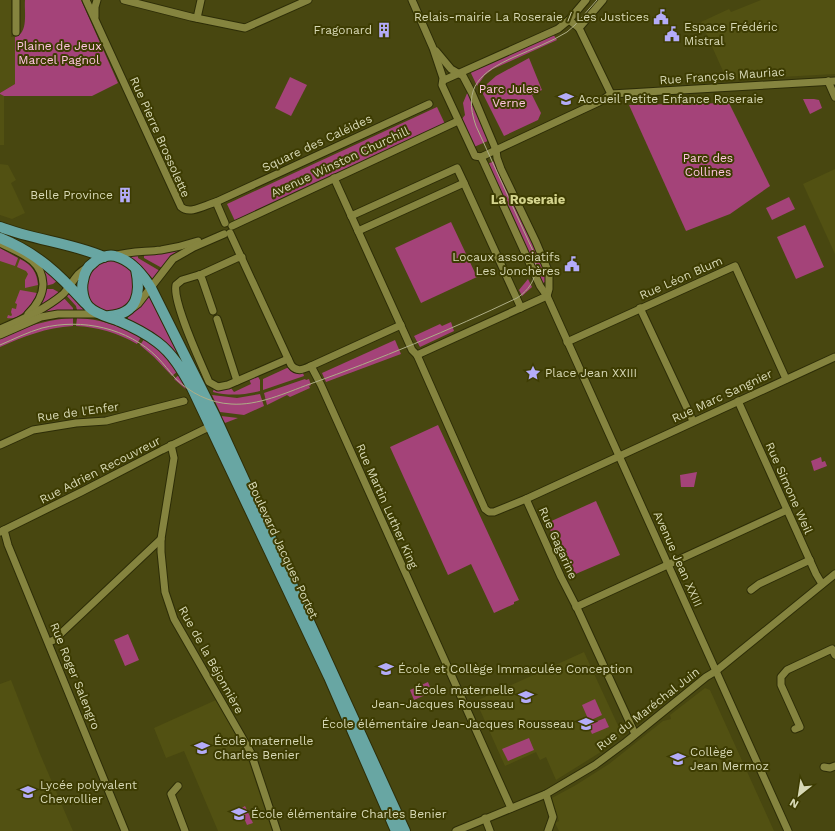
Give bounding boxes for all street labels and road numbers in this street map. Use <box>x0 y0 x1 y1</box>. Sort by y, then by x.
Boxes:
street label: Rue François Mauriac <box>659 65 785 87</box>
street label: Rue Pierre Brossolette <box>127 75 193 200</box>
street label: Square des Caléides <box>260 111 374 175</box>
street label: Avenue Winston Churchill <box>269 124 412 200</box>
street label: Rue Léon Blum <box>637 253 725 303</box>
street label: Rue Marc Sangnier <box>669 367 775 425</box>
street label: Rue de l'Enfer <box>36 399 120 425</box>
street label: Rue Adrien Recouvreur <box>37 433 163 507</box>
street label: Rue Simone Weil <box>763 440 816 536</box>
street label: Rue Martin Luther King <box>353 442 421 571</box>
street label: Boulevard Jacques Portet <box>245 479 321 621</box>
street label: Rue Gagarine <box>536 505 580 581</box>
street label: Avenue Jean XXIII <box>651 509 705 609</box>
street label: Rue de la Béjonnière <box>176 604 246 716</box>
street label: Rue Roger Salengro <box>47 621 103 731</box>
street label: Rue du Maréchal Juin <box>594 665 702 753</box>

